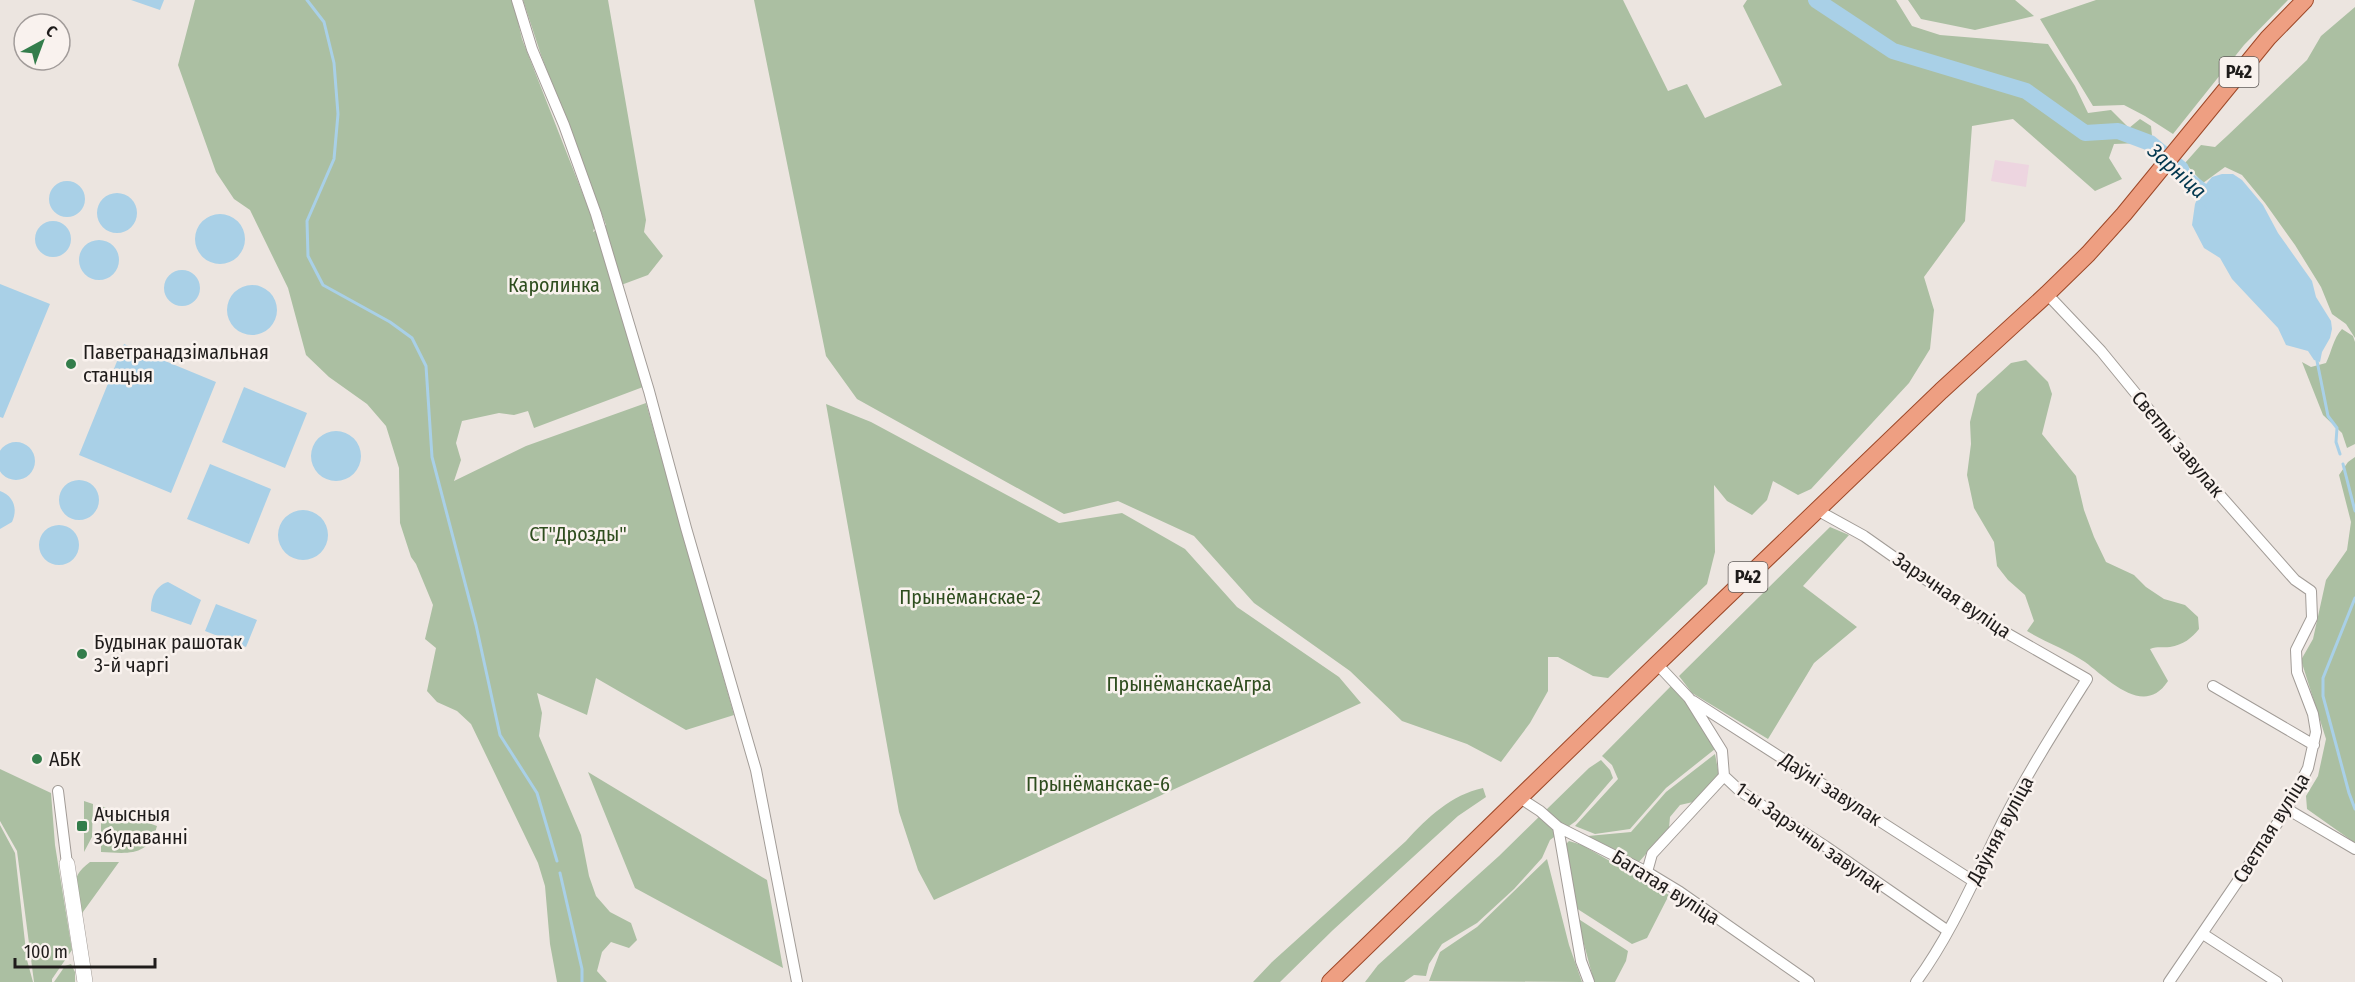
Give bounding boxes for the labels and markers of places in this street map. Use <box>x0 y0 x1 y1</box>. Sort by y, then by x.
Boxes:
place label: Паветранадзімальная станцыя <box>83 340 269 387</box>
marker: Паветранадзімальная станцыя <box>64 357 78 371</box>
place label: Будынак рашотак 3-й чаргі <box>94 630 243 677</box>
marker: Будынак рашотак 3-й чаргі <box>75 647 89 661</box>
place label: АБК <box>49 747 81 771</box>
marker: АБК <box>30 752 44 766</box>
place label: Ачысныя збудаванні <box>94 802 188 849</box>
marker: Ачысныя збудаванні <box>75 819 89 833</box>

